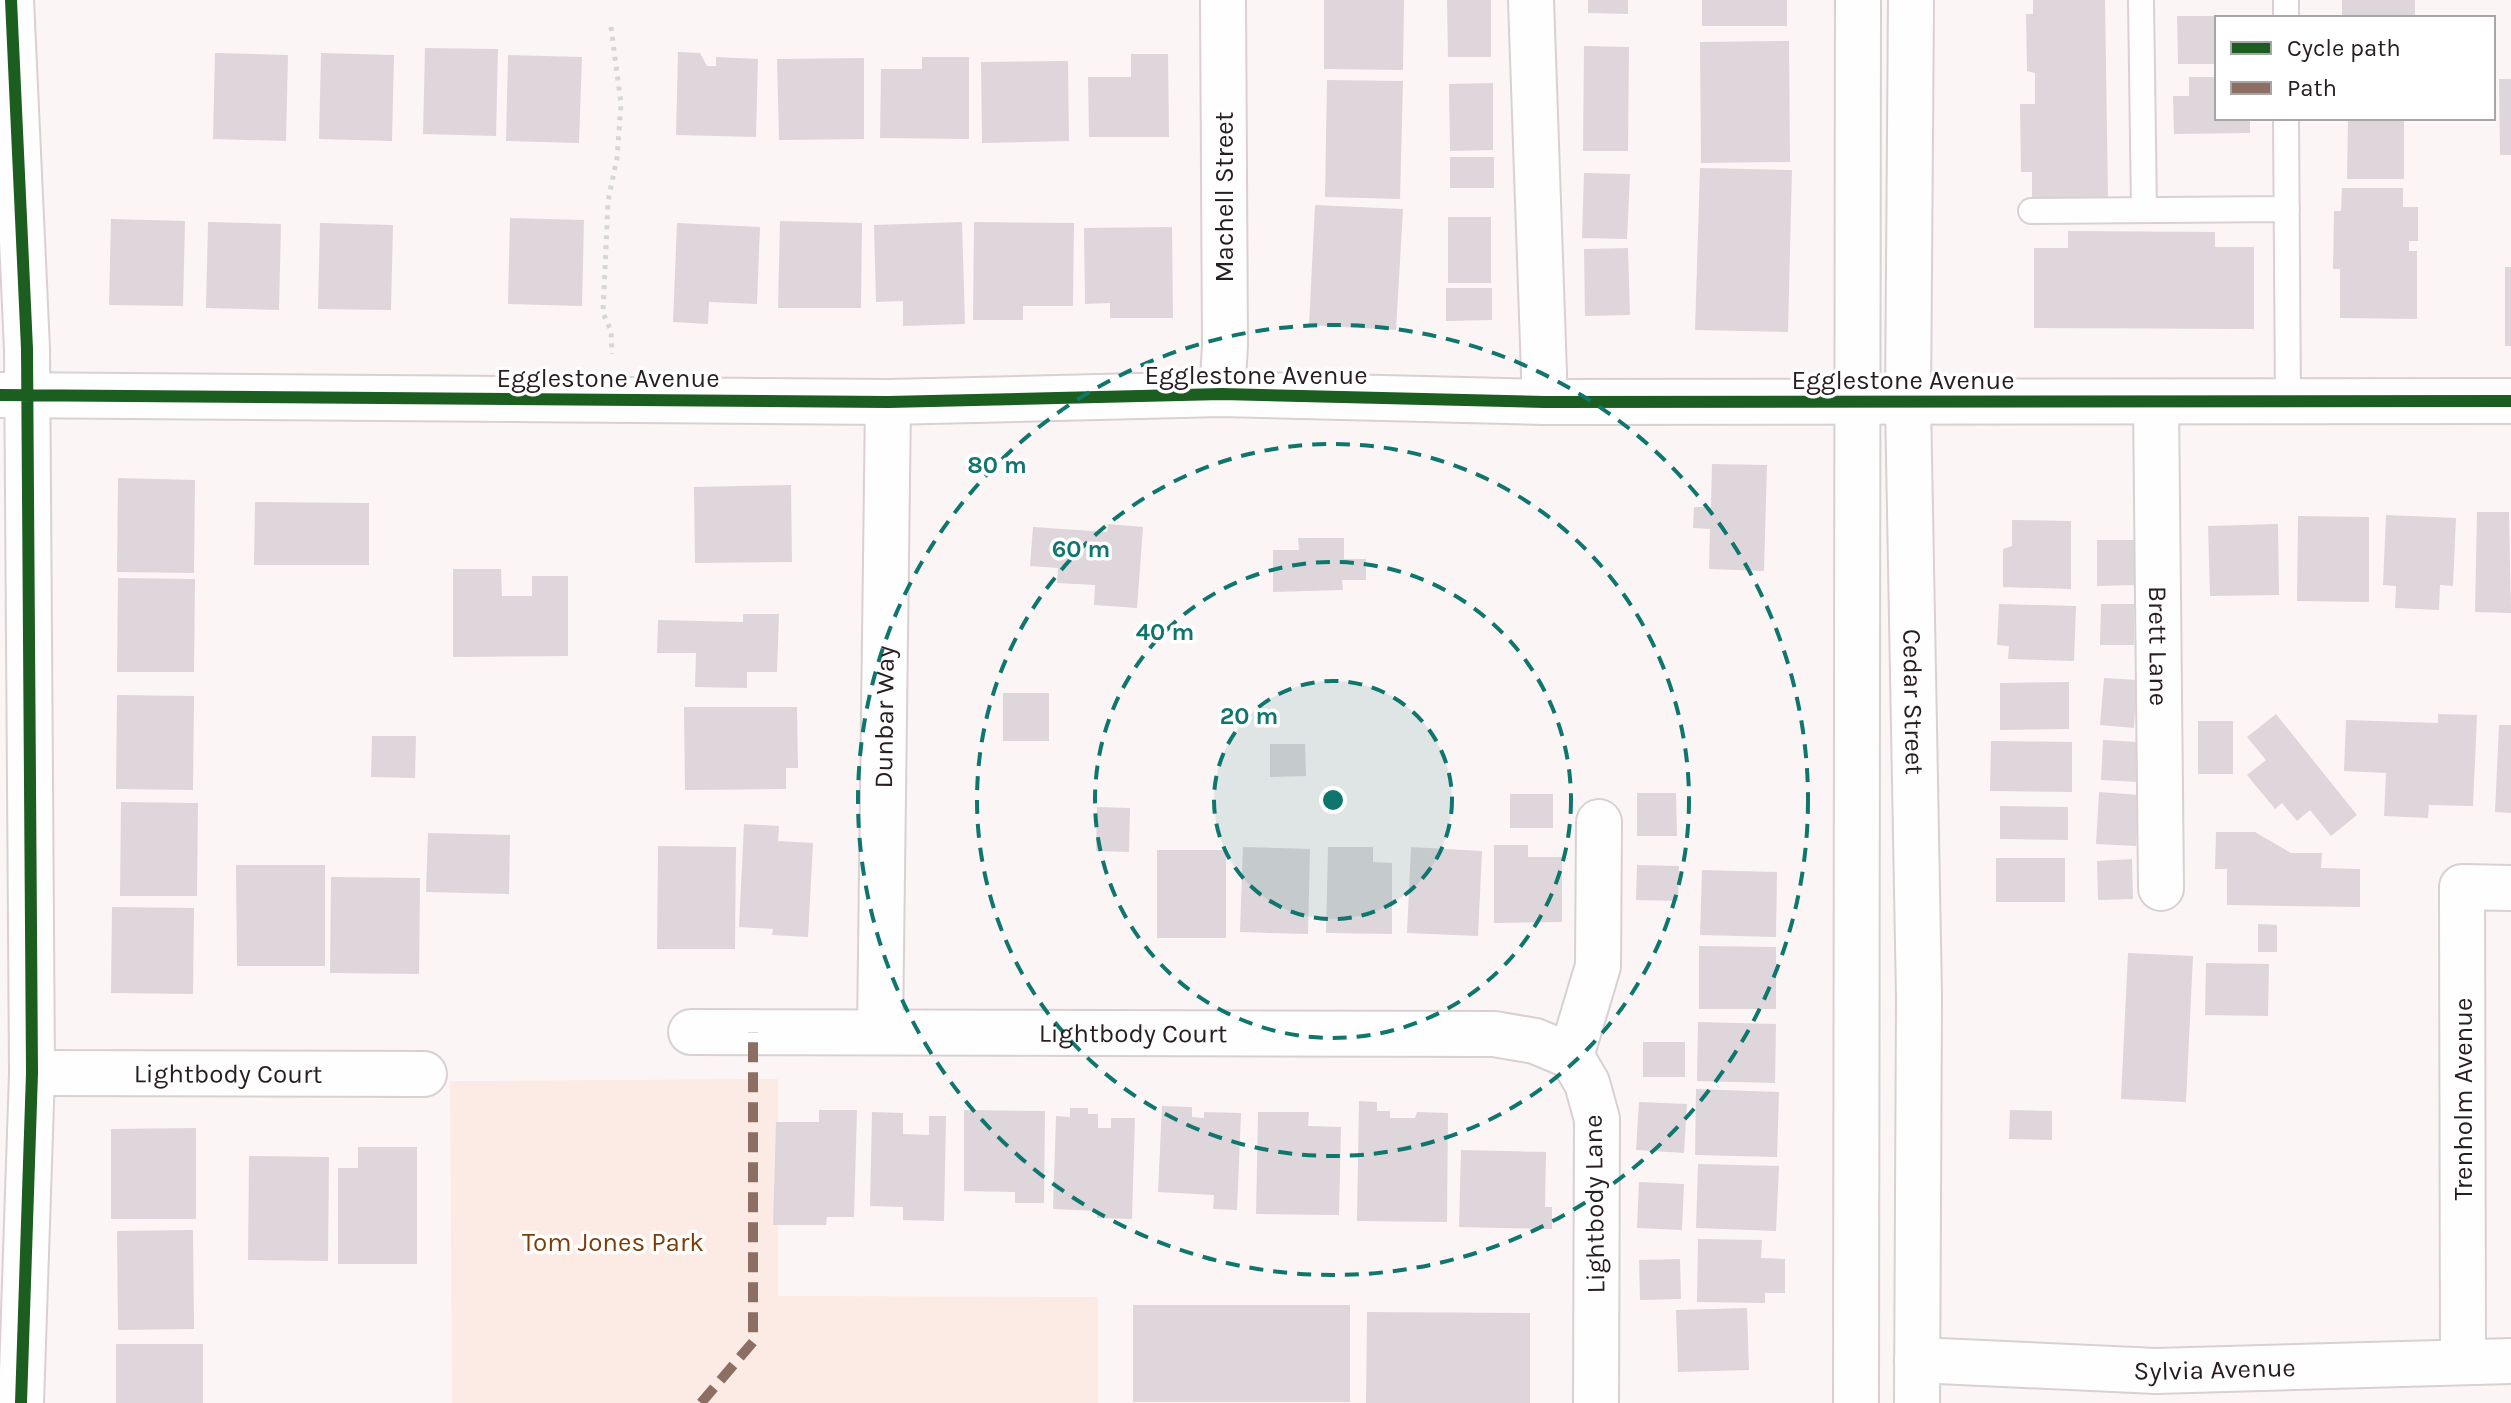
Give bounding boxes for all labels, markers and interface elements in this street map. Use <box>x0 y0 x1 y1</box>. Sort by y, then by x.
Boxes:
legend <box>2215 16 2495 120</box>
text: Cycle path <box>2287 34 2401 62</box>
text: Path <box>2287 74 2337 102</box>
street label: Machell Street <box>1209 111 1240 282</box>
street label: Egglestone Avenue <box>1144 360 1368 391</box>
street label: Egglestone Avenue <box>496 363 720 394</box>
street label: Egglestone Avenue <box>1791 365 2015 396</box>
text: 80 m <box>967 451 1027 479</box>
text: 60 m <box>1052 535 1110 563</box>
street label: Brett Lane <box>2142 586 2174 706</box>
text: 40 m <box>1136 618 1194 646</box>
street label: Cedar Street <box>1896 629 1930 775</box>
street label: Dunbar Way <box>868 645 901 789</box>
text: 20 m <box>1220 702 1278 730</box>
centre of rings <box>1319 786 1347 814</box>
street label: Trenholm Avenue <box>2448 998 2479 1200</box>
street label: Lightbody Court <box>1039 1018 1228 1049</box>
street label: Lightbody Court <box>134 1058 323 1090</box>
street label: Lightbody Lane <box>1577 1114 1612 1294</box>
park label: Tom Jones Park <box>522 1227 704 1258</box>
street label: Sylvia Avenue <box>2133 1352 2296 1387</box>

